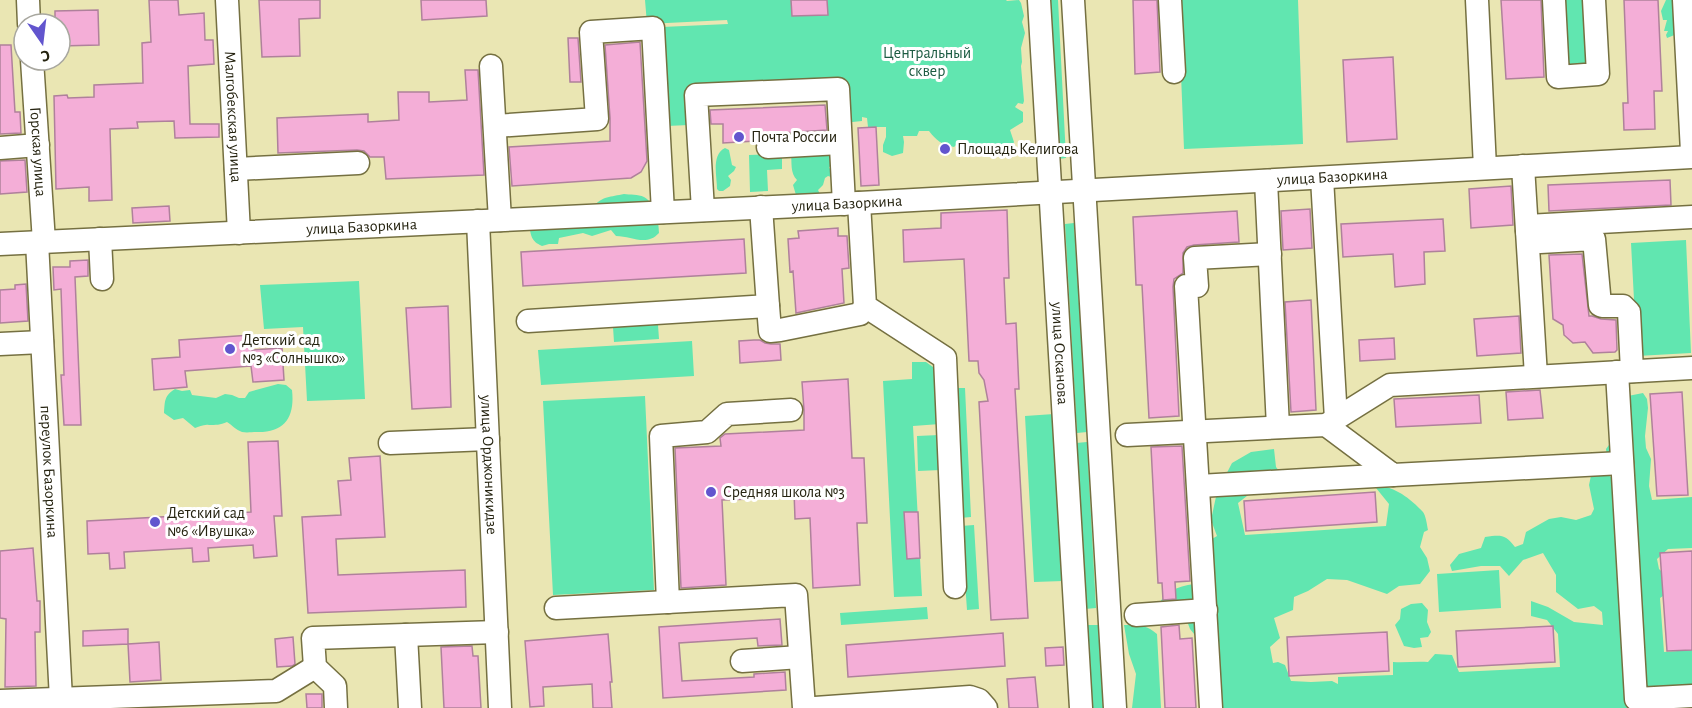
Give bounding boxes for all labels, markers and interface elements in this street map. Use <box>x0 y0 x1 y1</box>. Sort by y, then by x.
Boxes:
north arrow <box>12 12 72 72</box>
park label: Центральный сквер <box>883 45 971 79</box>
text: С <box>39 47 52 64</box>
street label: Малгобекская улица <box>222 51 244 183</box>
street label: Горская улица <box>27 106 49 197</box>
place label: Почта России <box>751 129 837 145</box>
marker: Почта России <box>732 130 746 144</box>
place label: Площадь Келигова <box>957 141 1079 157</box>
marker: Площадь Келигова <box>938 142 952 156</box>
street label: улица Базоркина <box>1276 166 1388 189</box>
street label: улица Базоркина <box>790 193 903 215</box>
street label: улица Базоркина <box>305 216 417 238</box>
street label: улица Осканова <box>1048 301 1071 405</box>
place label: Детский сад №3 «Солнышко» <box>242 332 346 366</box>
marker: Детский сад №3 «Солнышко» <box>223 342 237 356</box>
street label: улица Орджоникидзе <box>477 394 500 535</box>
street label: переулок Базоркина <box>38 405 61 538</box>
place label: Средняя школа №3 <box>723 484 845 500</box>
marker: Средняя школа №3 <box>704 485 718 499</box>
place label: Детский сад №6 «Ивушка» <box>167 505 255 540</box>
marker: Детский сад №6 «Ивушка» <box>148 515 162 529</box>

